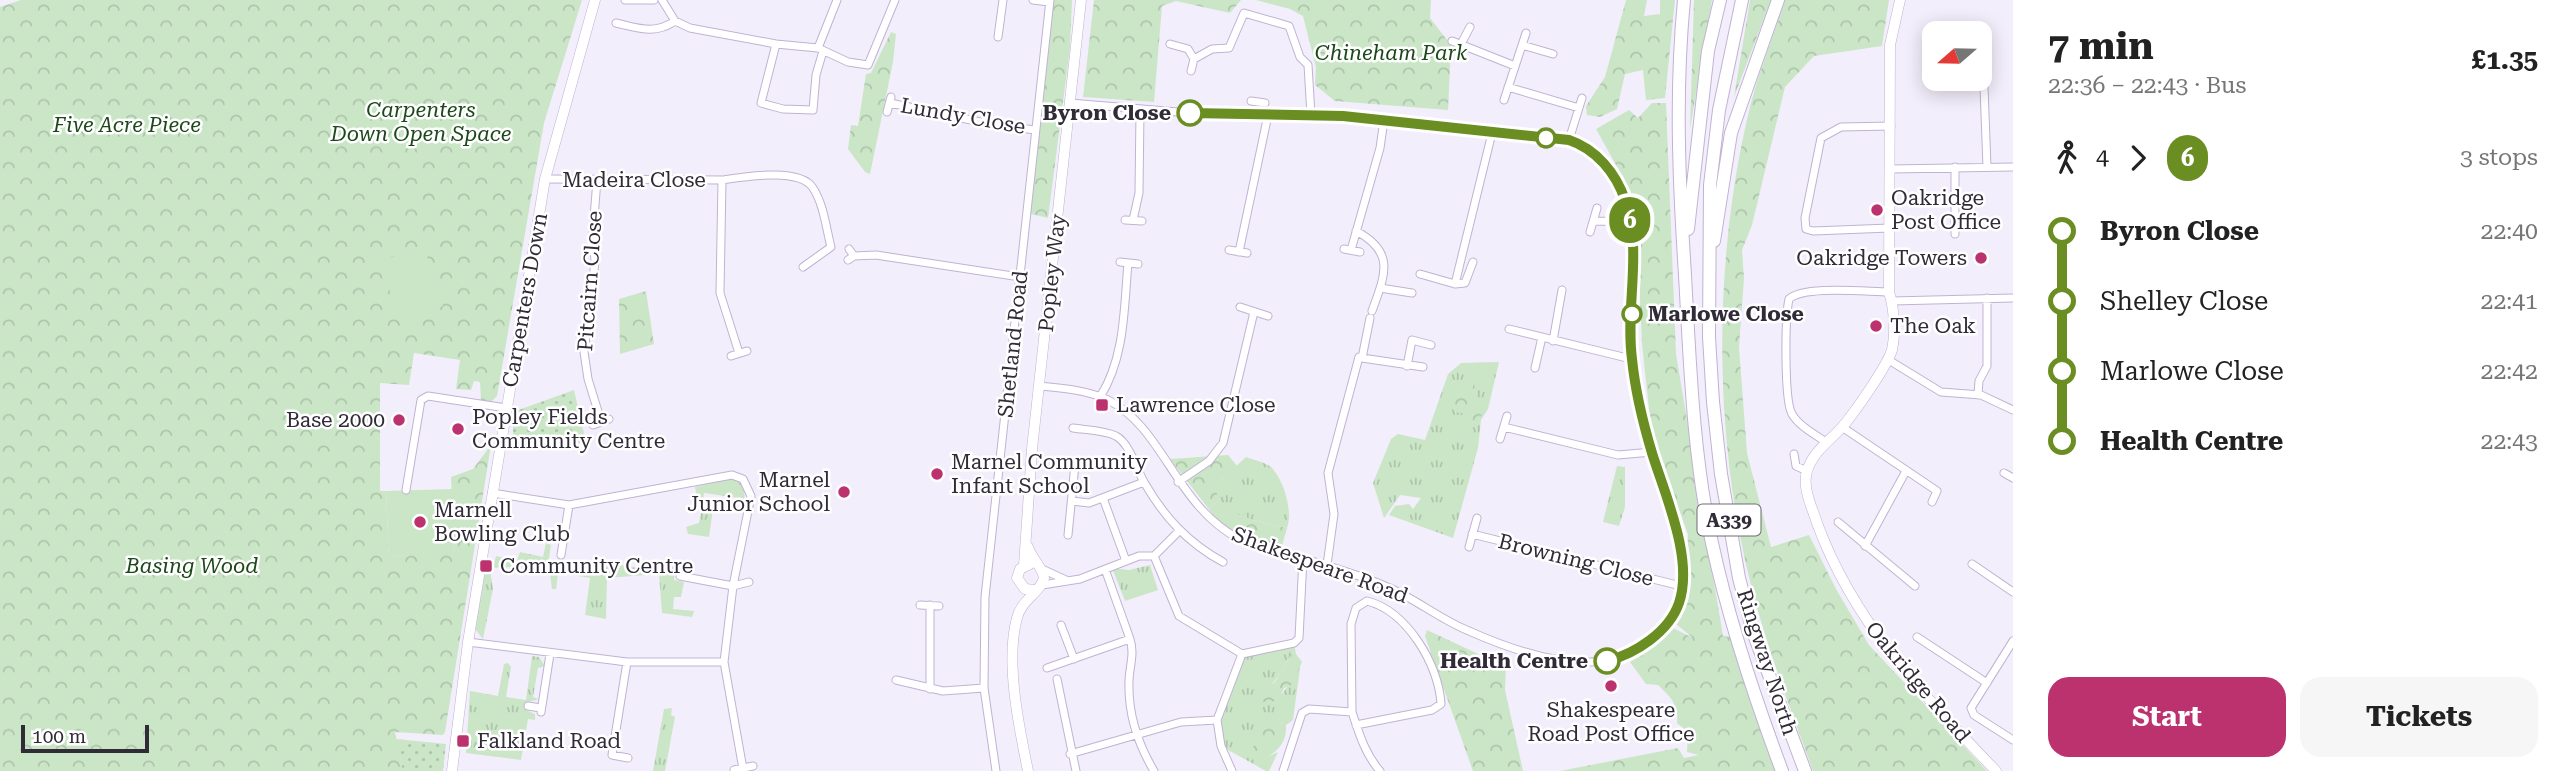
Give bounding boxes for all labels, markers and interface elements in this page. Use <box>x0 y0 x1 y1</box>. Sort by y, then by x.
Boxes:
north arrow <box>1922 21 1992 91</box>
map controls <box>1922 21 1992 91</box>
text: 7 min <box>2048 24 2154 68</box>
park label: Chineham Park <box>1315 41 1468 65</box>
text: £1.35 <box>2472 45 2538 75</box>
text: 22:36 – 22:43 · Bus <box>2048 72 2246 99</box>
street label: Lundy Close <box>899 93 1027 139</box>
park label: Carpenters Down Open Space <box>330 98 511 146</box>
marker: Byron Close <box>1177 100 1203 126</box>
place label: Byron Close <box>1043 101 1171 125</box>
park label: Five Acre Piece <box>52 113 201 137</box>
unlabelled marker <box>1536 128 1556 148</box>
icon: walk <box>2048 139 2086 177</box>
icon: forward <box>2119 139 2157 177</box>
text: 4 <box>2096 144 2109 171</box>
text: 6 <box>2181 144 2194 172</box>
text: 3 stops <box>2460 144 2538 171</box>
street label: Madeira Close <box>562 168 706 192</box>
place label: Oakridge Post Office <box>1891 186 2001 234</box>
line badge: 6 <box>1607 197 1653 243</box>
marker: Oakridge Post Office <box>1869 202 1885 218</box>
text: 6 <box>1623 206 1637 234</box>
street label: Carpenters Down <box>498 210 552 389</box>
street label: Pitcairn Close <box>573 210 607 352</box>
street label: Popley Way <box>1034 212 1070 333</box>
text: Byron Close <box>2100 216 2259 246</box>
text: 22:40 <box>2481 218 2538 245</box>
place label: Oakridge Towers <box>1796 246 1967 270</box>
marker: Oakridge Towers <box>1973 250 1989 266</box>
street label: Shetland Road <box>993 269 1033 419</box>
text: Shelley Close <box>2100 286 2268 316</box>
text: 22:41 <box>2481 288 2538 315</box>
place label: Marlowe Close <box>1648 302 1804 326</box>
marker: Marlowe Close <box>1622 304 1642 324</box>
place label: The Oak <box>1890 314 1976 338</box>
marker: The Oak <box>1868 318 1884 334</box>
text: Marlowe Close <box>2100 356 2284 386</box>
text: 22:42 <box>2481 358 2538 385</box>
place label: Lawrence Close <box>1116 393 1275 417</box>
marker: Lawrence Close <box>1094 397 1110 413</box>
place label: Popley Fields Community Centre <box>472 405 665 453</box>
place label: Base 2000 <box>286 408 385 432</box>
marker: Base 2000 <box>391 412 407 428</box>
marker: Popley Fields Community Centre <box>450 421 466 437</box>
text: Health Centre <box>2100 426 2283 456</box>
text: 22:43 <box>2481 428 2538 455</box>
place label: Marnel Community Infant School <box>951 450 1148 498</box>
marker: Marnel Community Infant School <box>929 466 945 482</box>
place label: Marnel Junior School <box>687 468 831 516</box>
marker: Marnel Junior School <box>836 484 852 500</box>
place label: Marnell Bowling Club <box>434 498 570 546</box>
road number: A339 <box>1698 505 1760 536</box>
marker: Marnell Bowling Club <box>412 514 428 530</box>
street label: Shakespeare Road <box>1229 522 1412 608</box>
street label: Browning Close <box>1496 529 1656 591</box>
park label: Basing Wood <box>125 554 258 578</box>
place label: Community Centre <box>500 554 693 578</box>
marker: Community Centre <box>478 558 494 574</box>
street label: Ringway North <box>1732 586 1802 739</box>
street label: Oakridge Road <box>1861 617 1976 748</box>
marker: Health Centre <box>1594 648 1620 674</box>
place label: Health Centre <box>1440 649 1588 673</box>
button: Start <box>2048 677 2286 757</box>
button: Tickets <box>2300 677 2538 757</box>
marker: Shakespeare Road Post Office <box>1603 678 1619 694</box>
place label: Shakespeare Road Post Office <box>1528 698 1694 746</box>
scale bar <box>21 722 149 754</box>
text: 100 m <box>32 725 86 748</box>
place label: Falkland Road <box>477 729 622 753</box>
marker: Falkland Road <box>455 733 471 749</box>

